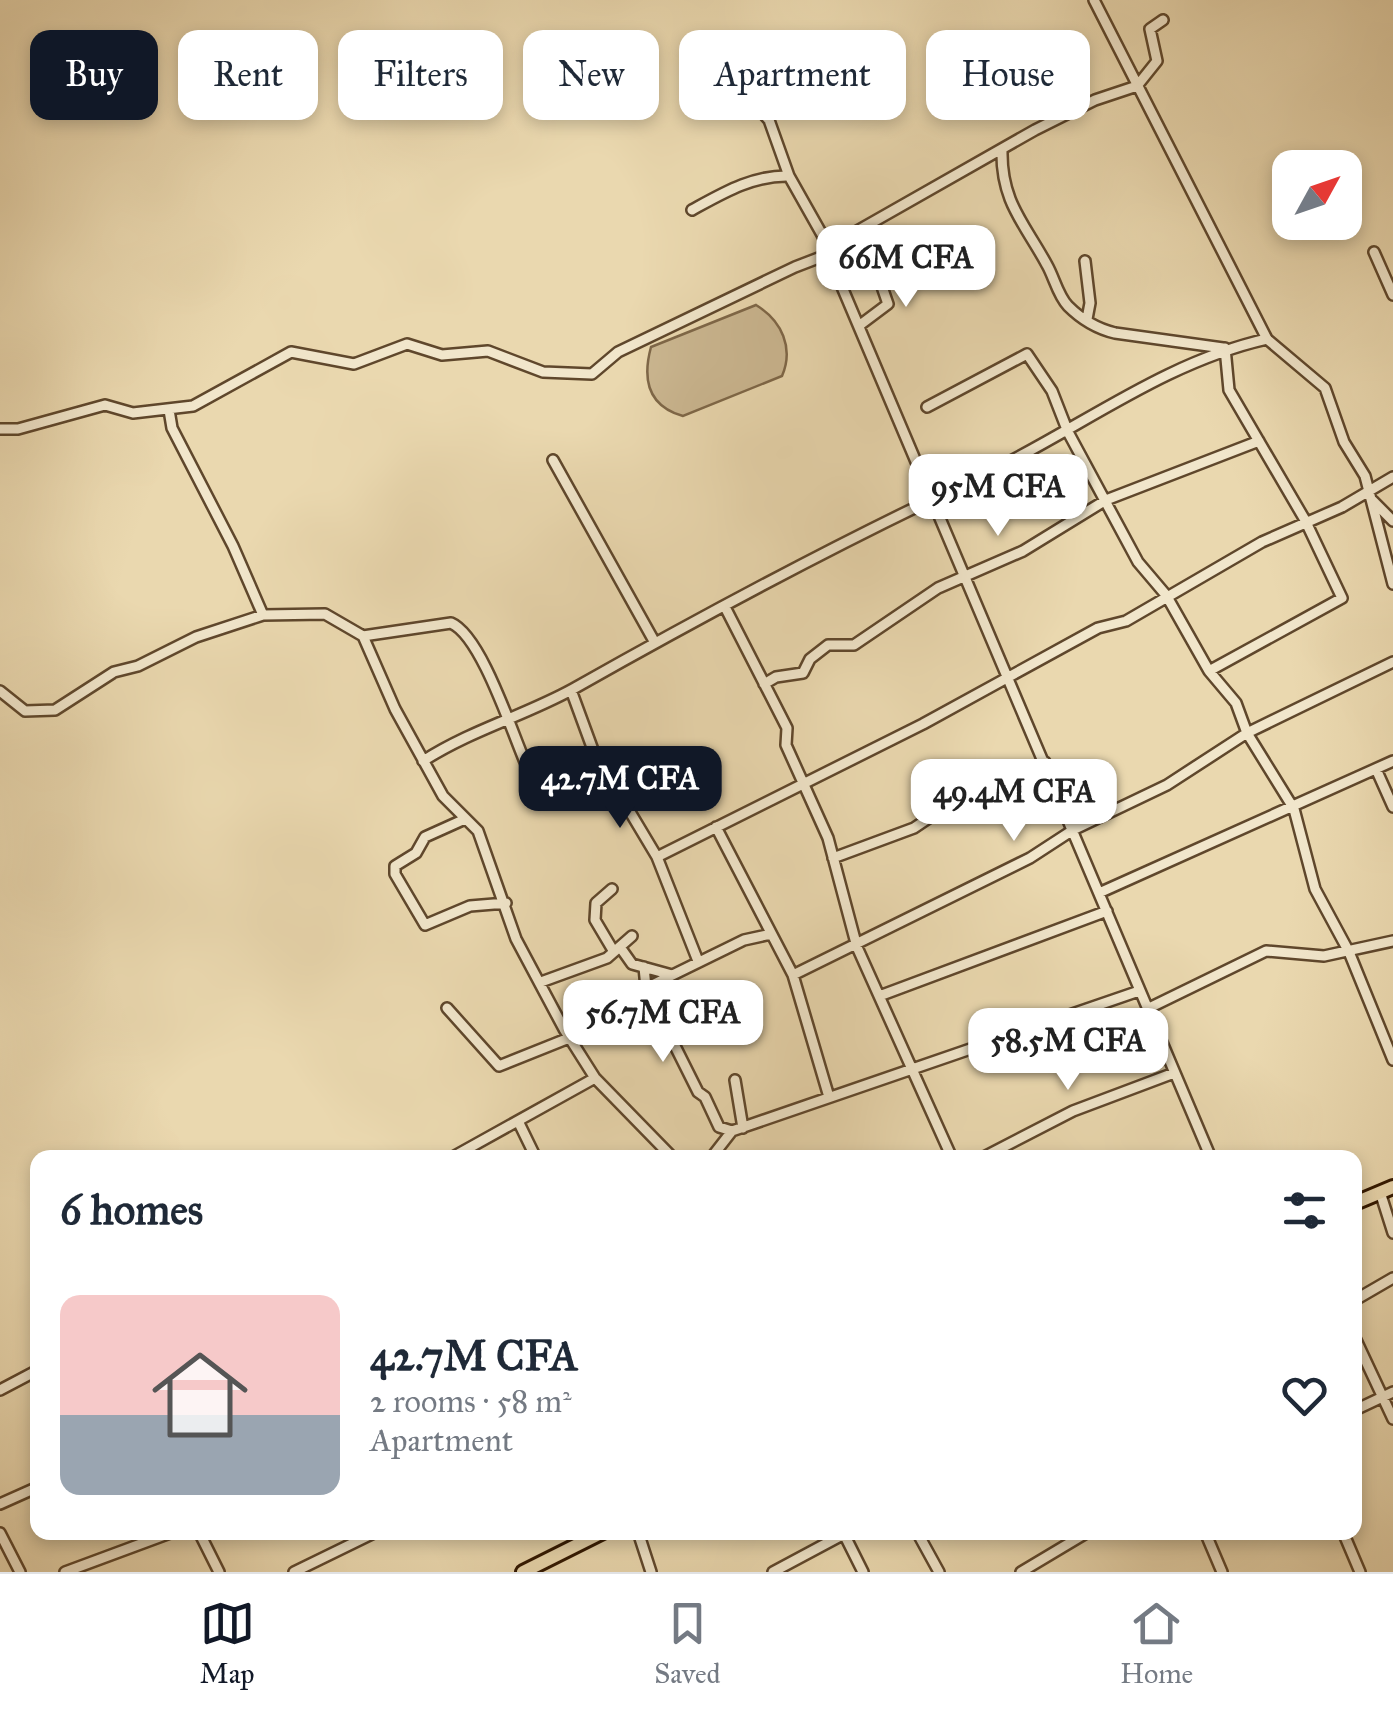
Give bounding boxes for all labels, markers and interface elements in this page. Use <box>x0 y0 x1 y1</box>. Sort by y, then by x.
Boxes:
chip: Buy <box>30 30 158 120</box>
chip: Rent <box>178 30 318 120</box>
chip: Filters <box>338 30 503 120</box>
chip: New <box>523 30 659 120</box>
chip: Apartment <box>679 30 906 120</box>
chip: House <box>926 30 1090 120</box>
north arrow <box>1272 150 1362 240</box>
map controls <box>1272 150 1362 240</box>
pin: 66M CFA <box>814 225 998 310</box>
text: 66M CFA <box>838 238 974 277</box>
pin: 95M CFA <box>906 454 1090 539</box>
text: 95M CFA <box>931 467 1065 506</box>
pin: 42.7M CFA <box>506 746 734 831</box>
text: 42.7M CFA <box>541 759 699 798</box>
pin: 49.4M CFA <box>900 759 1128 844</box>
text: 49.4M CFA <box>933 772 1095 811</box>
pin: 56.7M CFA <box>549 980 777 1065</box>
text: 56.7M CFA <box>585 993 741 1032</box>
pin: 58.5M CFA <box>954 1008 1182 1093</box>
text: 58.5M CFA <box>990 1021 1146 1060</box>
icon: filters <box>1277 1183 1332 1238</box>
text: 6 homes <box>60 1184 203 1236</box>
text: 42.7M CFA <box>370 1330 578 1382</box>
icon: home <box>140 1335 260 1455</box>
icon: heart <box>1277 1368 1332 1423</box>
text: 2 rooms · 58 m² <box>370 1382 571 1421</box>
text: Apartment <box>370 1421 513 1460</box>
tab: Map <box>200 1596 255 1691</box>
tab: Saved <box>654 1596 721 1691</box>
tab: Home <box>1120 1596 1193 1691</box>

